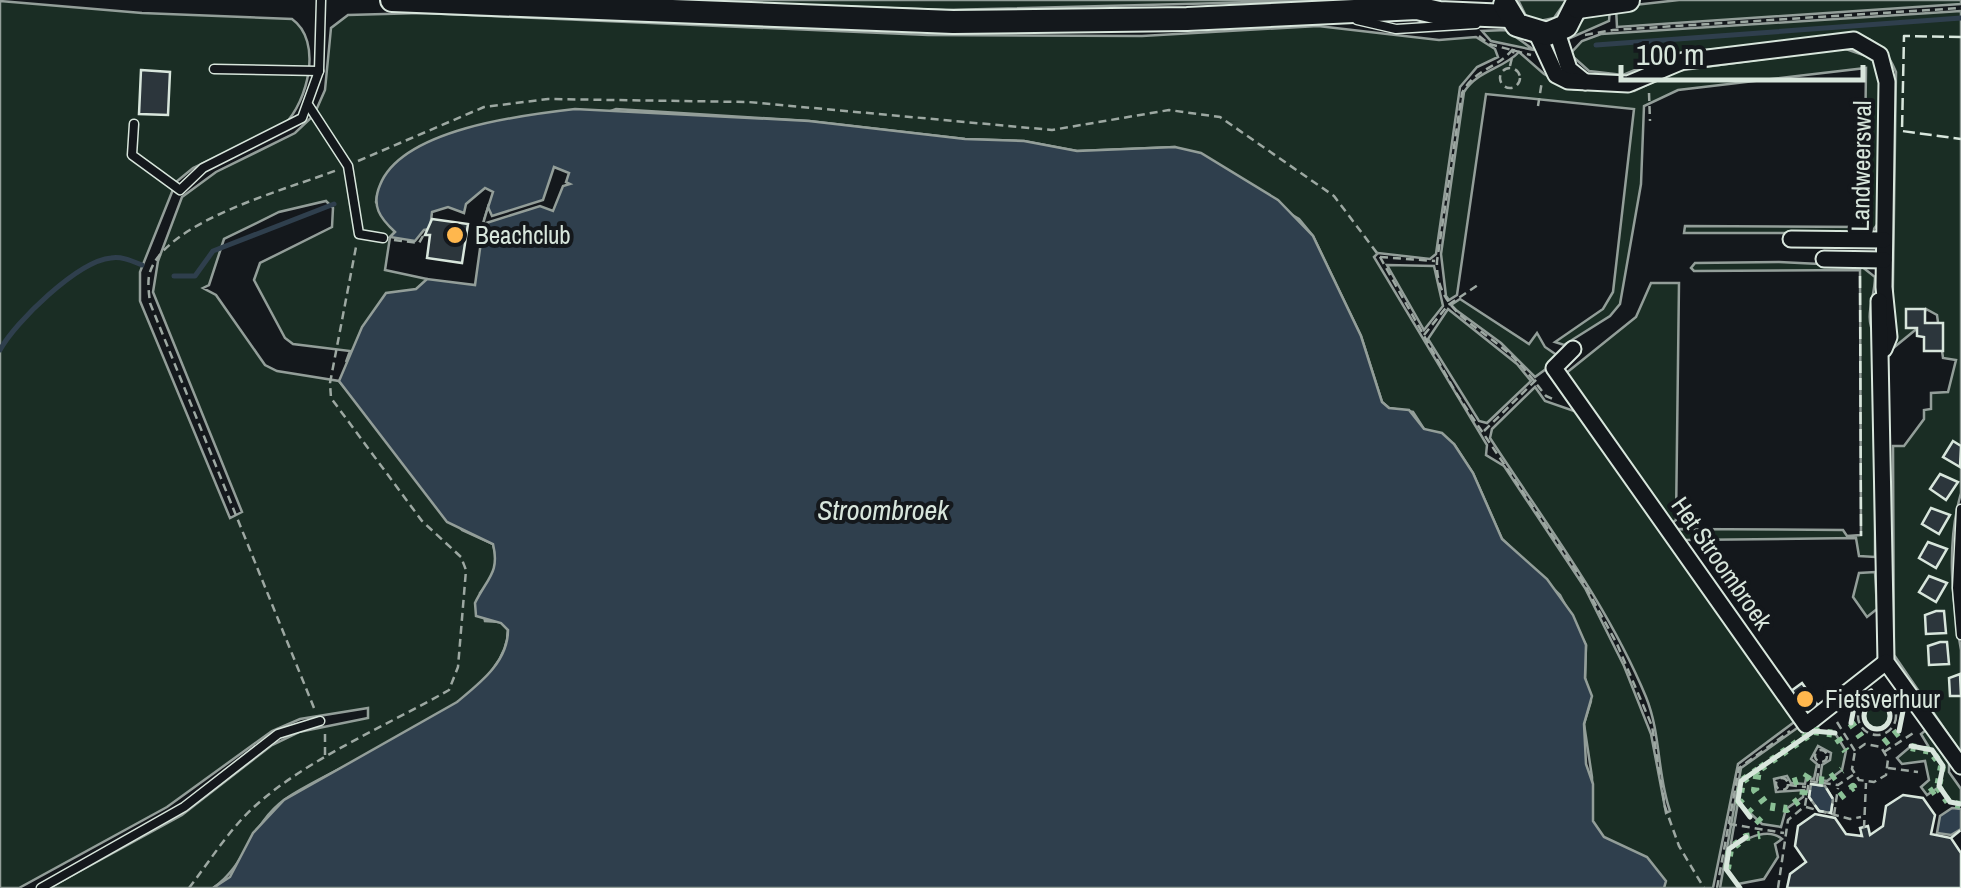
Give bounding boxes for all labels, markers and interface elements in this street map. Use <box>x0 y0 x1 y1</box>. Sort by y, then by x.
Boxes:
scale bar <box>1621 20 1864 82</box>
text: 100 m <box>1636 34 1704 74</box>
street label: Landweerswal <box>1843 100 1879 232</box>
place label: Beachclub <box>475 218 571 252</box>
marker: Beachclub <box>444 224 466 246</box>
street label: Het Stroombroek <box>1664 490 1781 637</box>
water label: Stroombroek <box>817 491 950 529</box>
place label: Fietsverhuur <box>1825 682 1940 716</box>
marker: Fietsverhuur <box>1794 688 1816 710</box>

